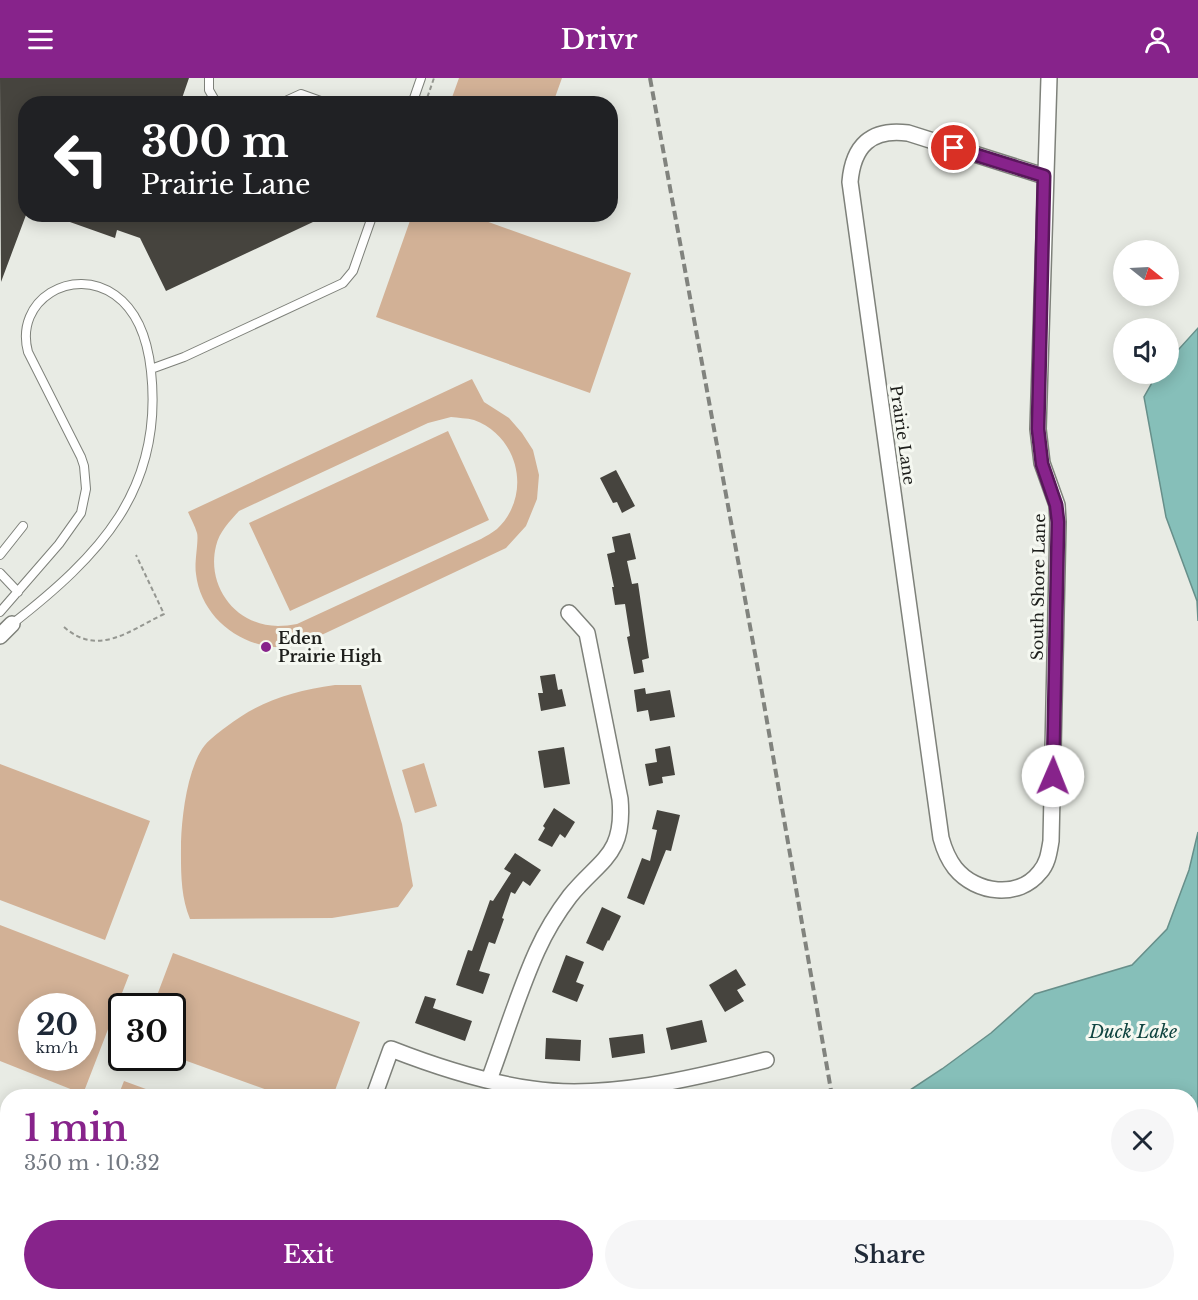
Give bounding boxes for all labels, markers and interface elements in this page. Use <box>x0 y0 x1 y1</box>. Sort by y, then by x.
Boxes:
icon: menu <box>24 23 57 56</box>
text: Drivr <box>560 23 638 56</box>
icon: person <box>1141 23 1174 56</box>
text: 300 m <box>141 116 289 168</box>
icon: left <box>42 120 120 198</box>
pin <box>928 122 979 173</box>
icon: arrive <box>937 131 970 164</box>
text: Prairie Lane <box>141 168 311 201</box>
north arrow <box>1113 240 1179 306</box>
map controls <box>1113 240 1179 384</box>
button: sound <box>1113 318 1179 384</box>
street label: Prairie Lane <box>886 384 920 486</box>
street label: South Shore Lane <box>1027 513 1049 661</box>
place label: Eden Prairie High <box>278 628 382 666</box>
marker: Eden Prairie High <box>259 640 273 654</box>
position arrow <box>1021 744 1085 808</box>
speed limit sign: 30 <box>108 993 186 1071</box>
text: 20 <box>36 1006 78 1043</box>
water label: Duck Lake <box>1088 1021 1177 1043</box>
text: km/h <box>36 1038 78 1057</box>
text: 1 min <box>24 1106 128 1151</box>
button: close <box>1111 1109 1174 1172</box>
text: 350 m · 10:32 <box>24 1151 160 1175</box>
button: Exit <box>24 1220 593 1289</box>
button: Share <box>605 1220 1174 1289</box>

